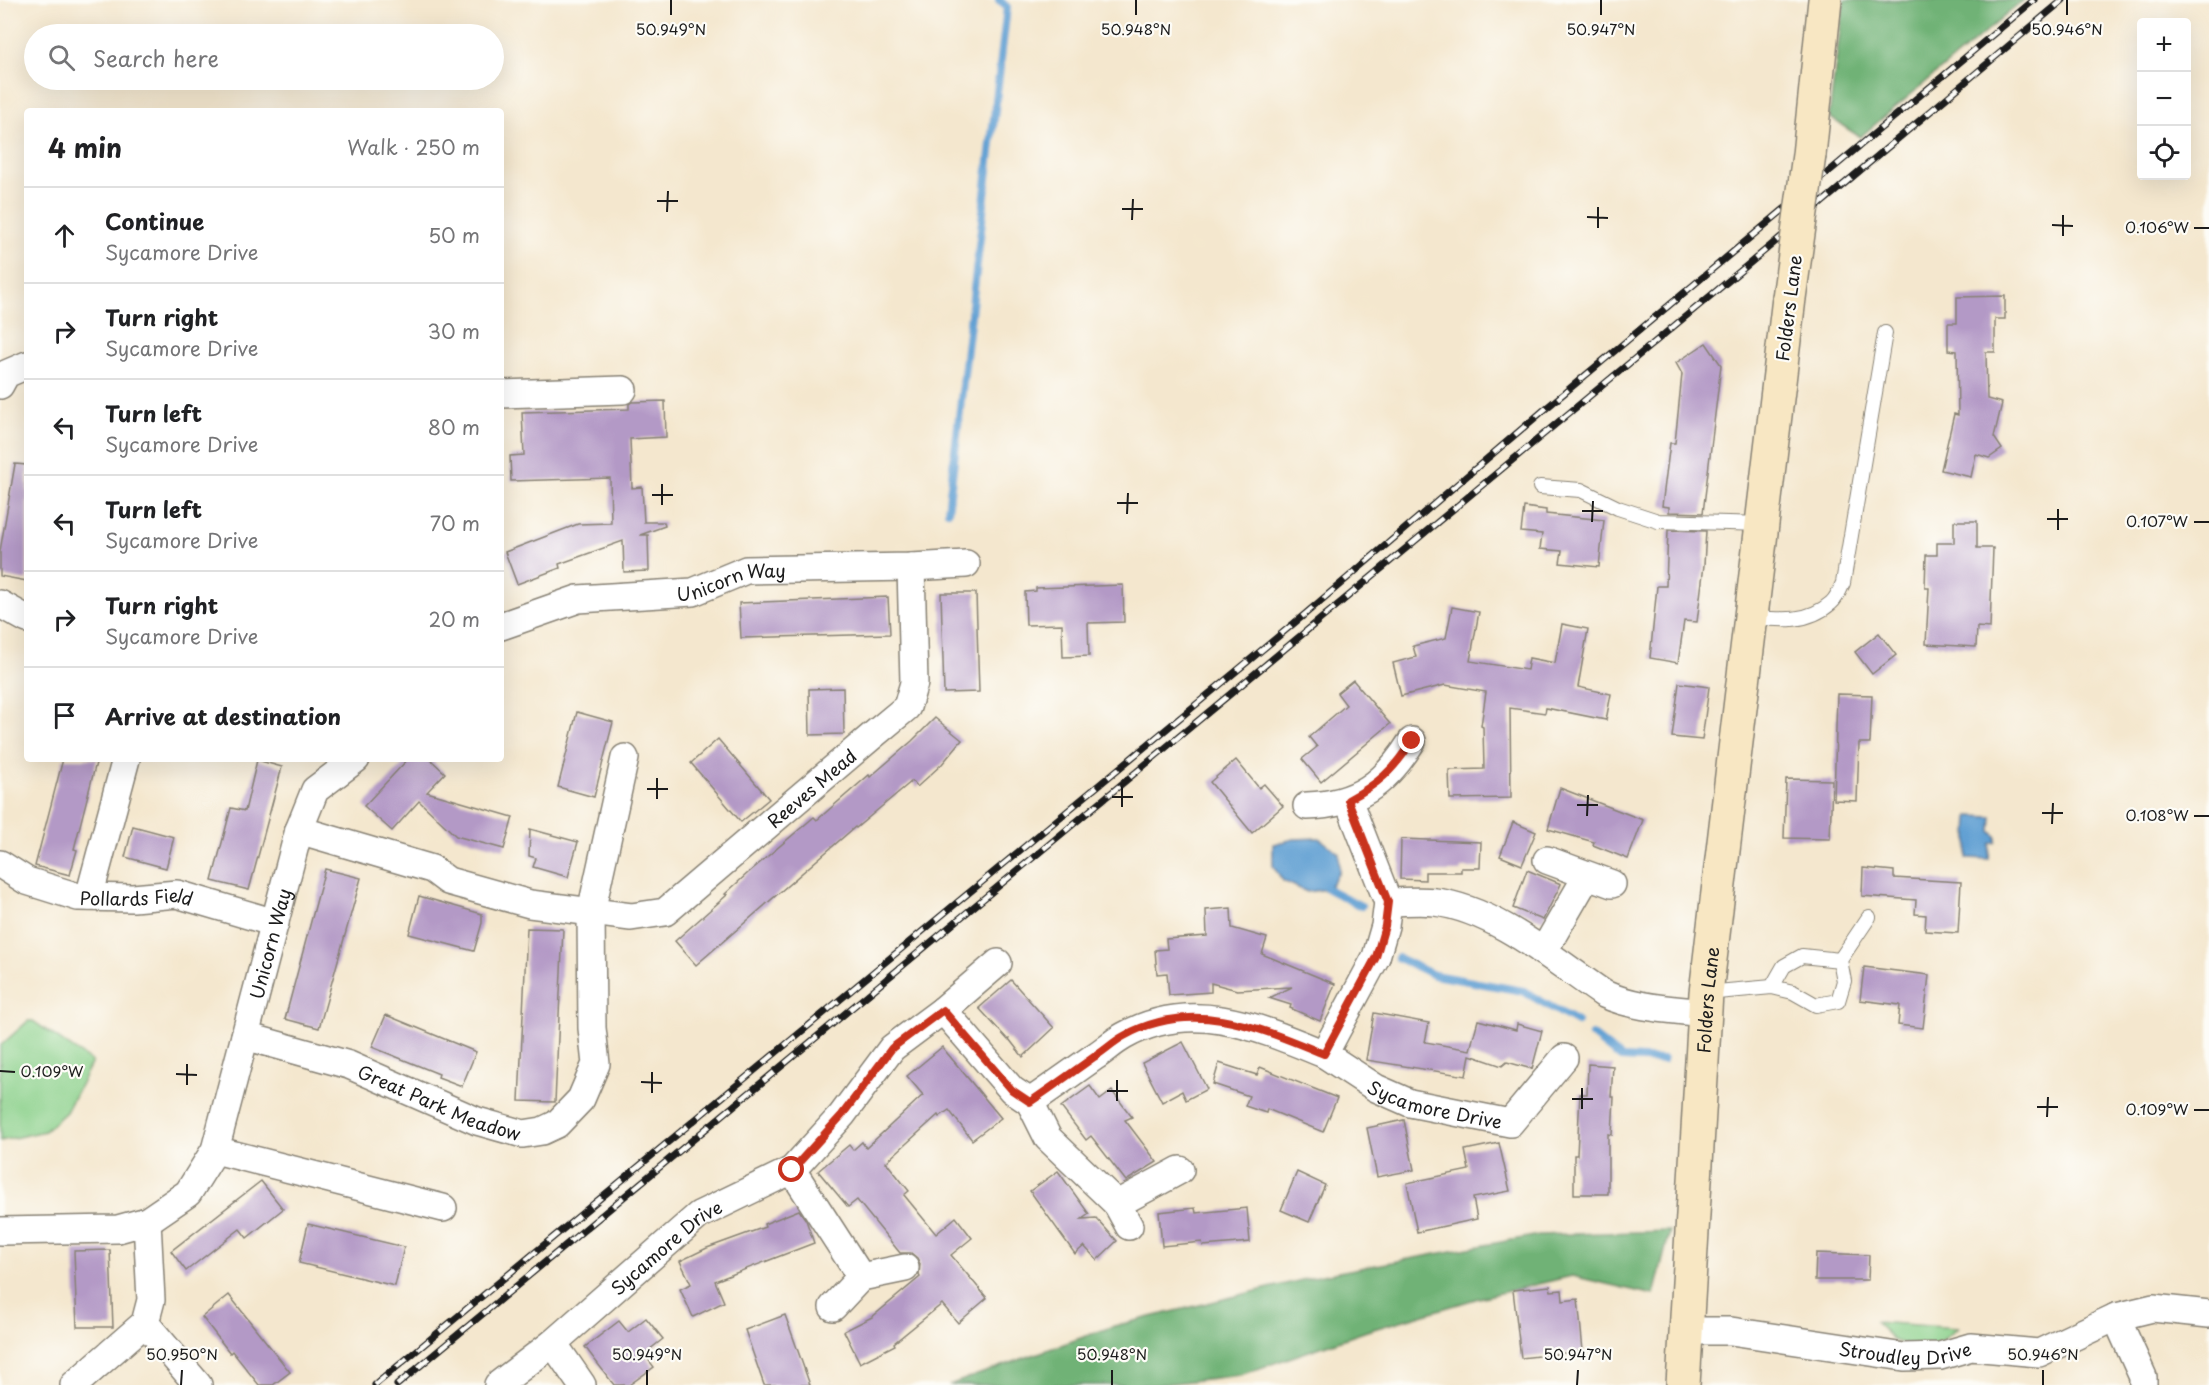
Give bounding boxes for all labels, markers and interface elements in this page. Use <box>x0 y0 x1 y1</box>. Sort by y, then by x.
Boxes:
text: 50.949°N <box>636 17 706 40</box>
text: 50.948°N <box>1101 17 1171 40</box>
text: 50.947°N <box>1566 17 1636 40</box>
text: 50.946°N <box>2031 17 2103 40</box>
map controls <box>2137 18 2191 180</box>
button: + <box>2137 18 2191 72</box>
search box <box>24 24 504 90</box>
icon: search <box>45 41 78 74</box>
text: Search here <box>93 41 219 74</box>
button: − <box>2137 72 2191 126</box>
button: locate <box>2137 126 2191 180</box>
text: 4 min <box>48 128 122 167</box>
text: Walk · 250 m <box>347 132 480 162</box>
text: Continue <box>105 204 204 237</box>
text: 0.106°W <box>2125 215 2190 238</box>
icon: ahead <box>48 219 81 252</box>
text: 50 m <box>428 220 480 250</box>
text: Sycamore Drive <box>105 237 258 267</box>
street label: Folders Lane <box>1768 253 1808 363</box>
text: Turn right <box>105 300 218 333</box>
icon: right <box>48 315 81 348</box>
text: 30 m <box>427 316 480 346</box>
text: Sycamore Drive <box>105 333 258 363</box>
text: Turn left <box>105 396 202 429</box>
icon: left <box>48 411 81 444</box>
text: 80 m <box>428 412 480 442</box>
text: Sycamore Drive <box>105 429 258 459</box>
text: Turn left <box>105 492 202 525</box>
icon: left <box>48 507 81 540</box>
text: 70 m <box>430 508 480 538</box>
text: 0.107°W <box>2126 509 2189 532</box>
text: Sycamore Drive <box>105 525 258 555</box>
street label: Unicorn Way <box>676 556 786 606</box>
text: Turn right <box>105 588 218 621</box>
icon: right <box>48 603 81 636</box>
text: 20 m <box>428 604 480 634</box>
text: Sycamore Drive <box>105 621 258 651</box>
icon: arrive <box>48 699 81 732</box>
text: Arrive at destination <box>105 699 341 732</box>
route end <box>1398 727 1424 753</box>
street label: Reeves Mead <box>761 742 862 833</box>
text: 0.108°W <box>2125 803 2189 826</box>
street label: Pollards Field <box>80 880 196 912</box>
street label: Unicorn Way <box>242 885 297 1002</box>
street label: Folders Lane <box>1689 945 1725 1054</box>
street label: Great Park Meadow <box>354 1057 524 1146</box>
text: 0.109°W <box>21 1059 84 1082</box>
street label: Sycamore Drive <box>1363 1073 1505 1135</box>
text: 0.109°W <box>2126 1097 2189 1120</box>
route start <box>778 1156 804 1182</box>
street label: Sycamore Drive <box>604 1193 726 1301</box>
street label: Stroudley Drive <box>1837 1334 1974 1371</box>
text: 50.950°N <box>146 1342 218 1365</box>
text: 50.949°N <box>612 1342 682 1365</box>
text: 50.948°N <box>1077 1342 1147 1365</box>
text: 50.947°N <box>1543 1342 1613 1365</box>
text: 50.946°N <box>2007 1342 2079 1365</box>

